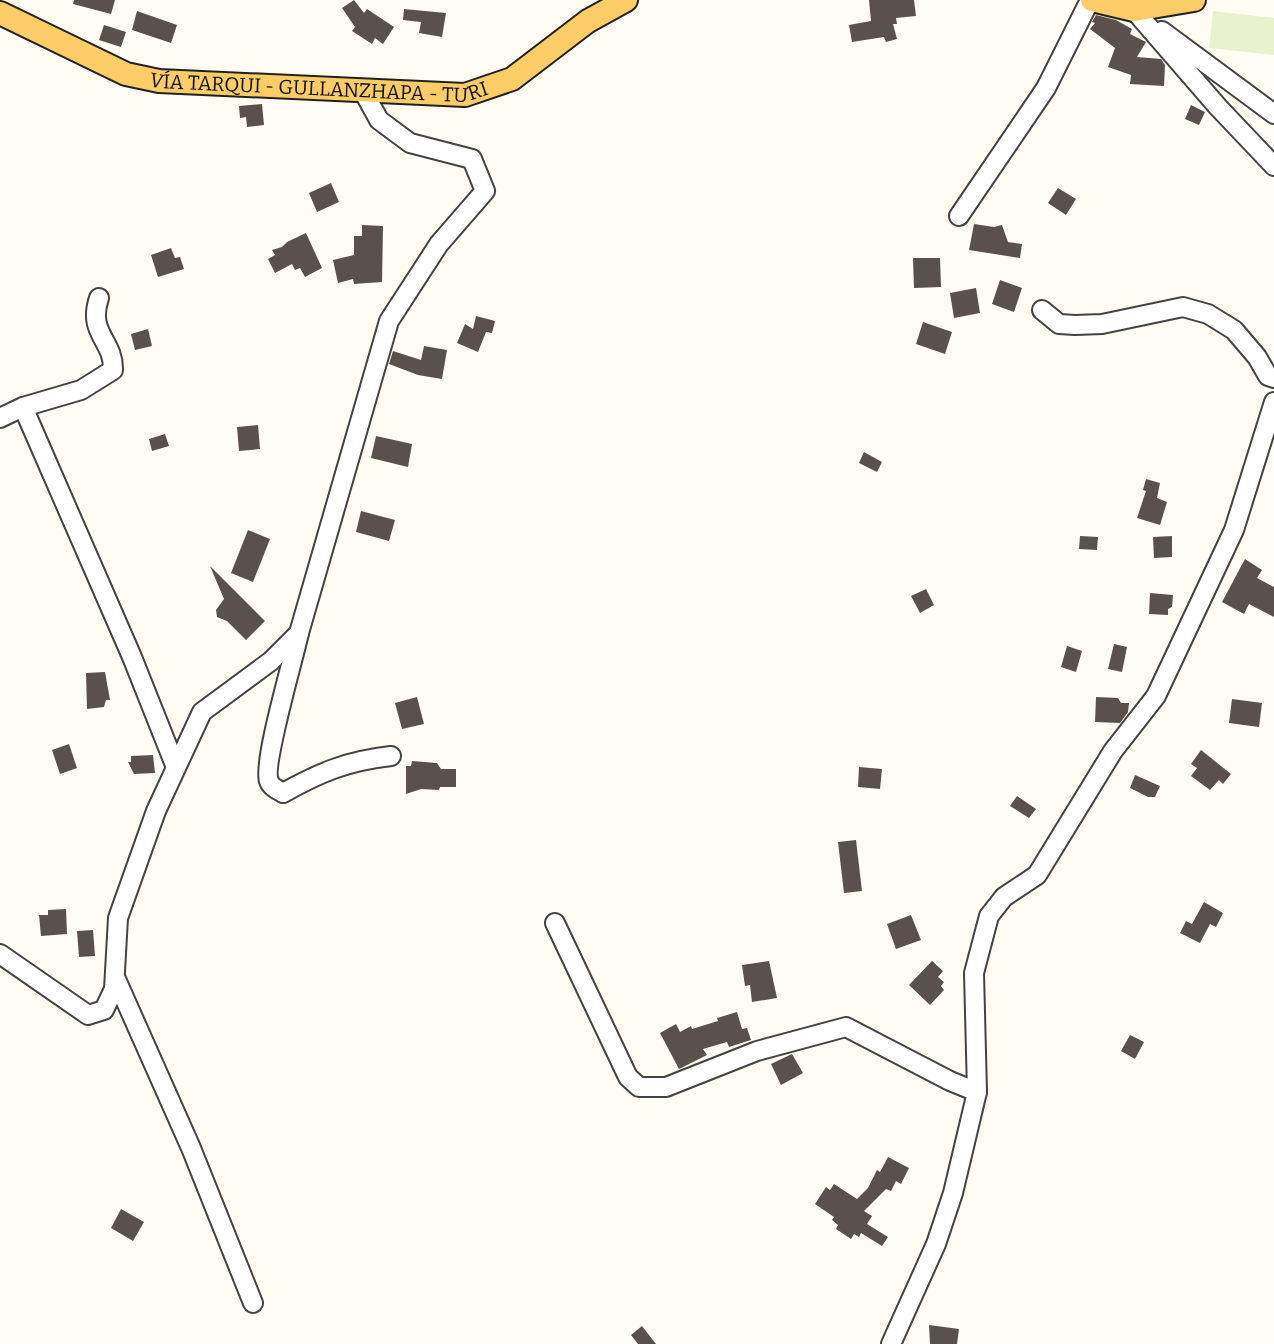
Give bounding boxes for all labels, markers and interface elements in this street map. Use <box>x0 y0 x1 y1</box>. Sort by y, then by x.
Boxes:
street label: VÍA TARQUI - GULLANZHAPA - TURI <box>148 67 491 107</box>

